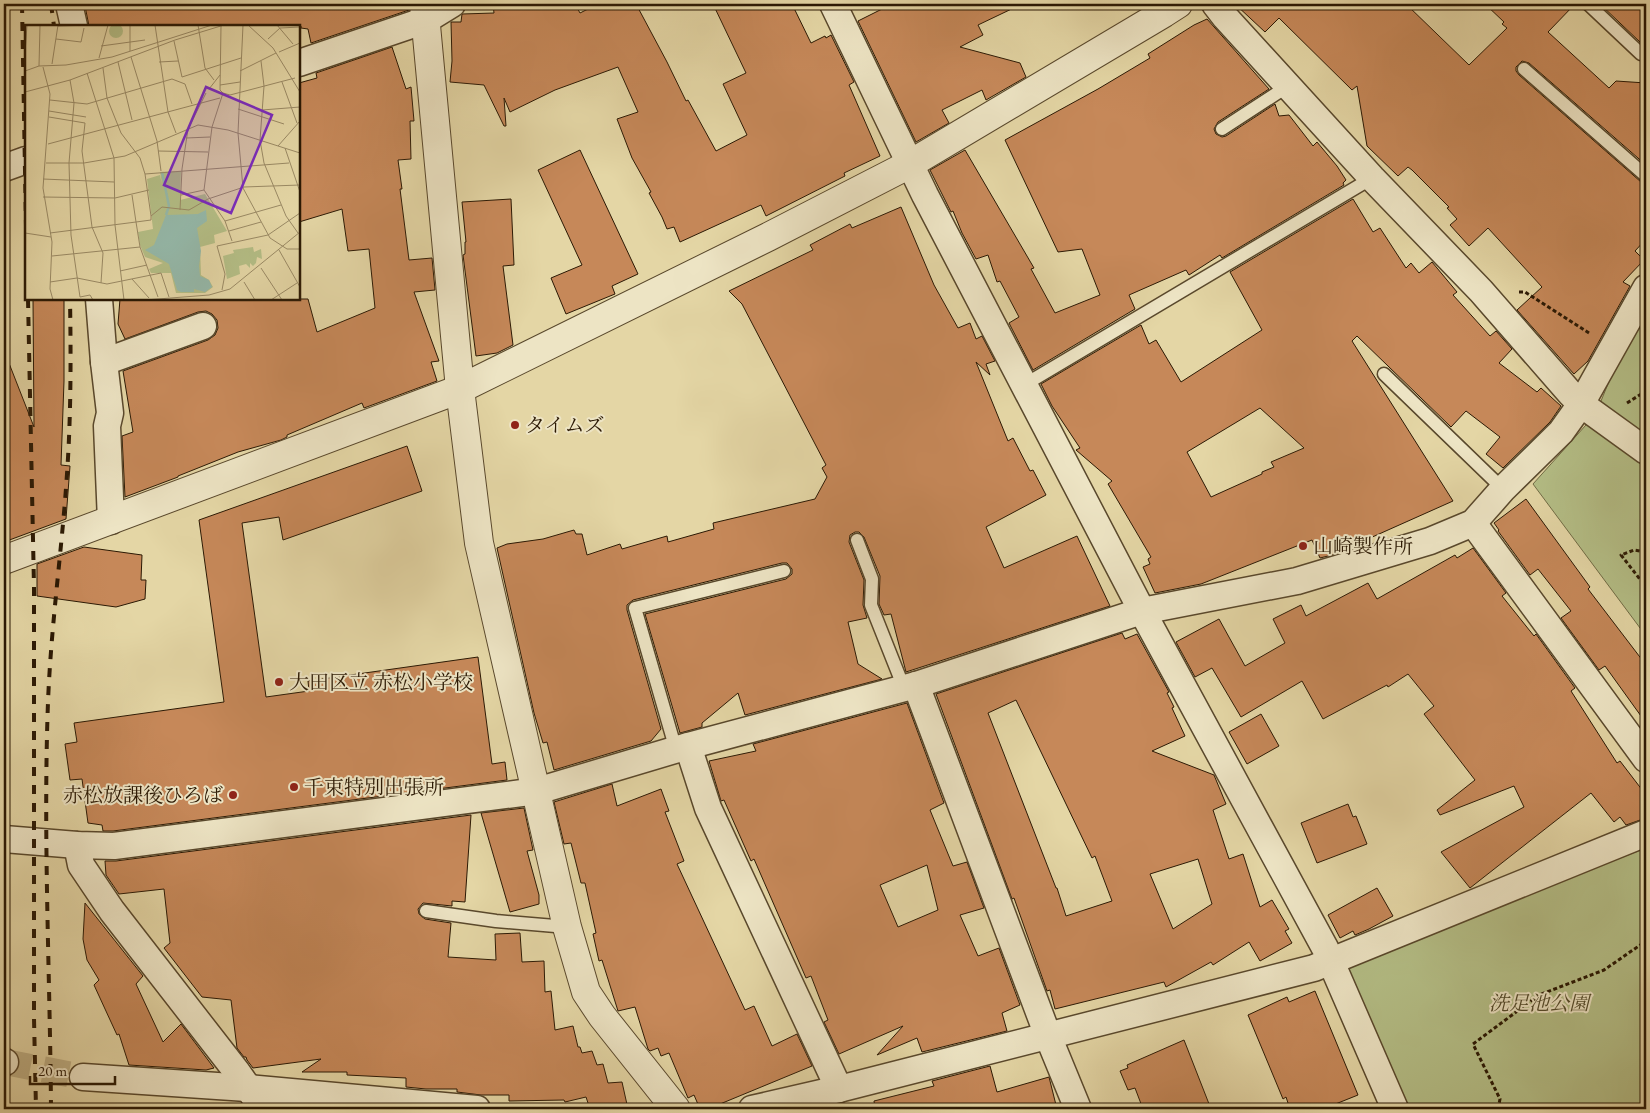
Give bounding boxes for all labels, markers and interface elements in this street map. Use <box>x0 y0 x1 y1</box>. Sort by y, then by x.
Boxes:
inset map <box>25 25 300 300</box>
place label: タイムズ <box>525 412 605 438</box>
marker: タイムズ <box>509 419 521 431</box>
place label: 山崎製作所 <box>1313 533 1413 559</box>
marker: 山崎製作所 <box>1297 540 1309 552</box>
place label: 大田区立 赤松小学校 <box>289 669 473 695</box>
marker: 大田区立 赤松小学校 <box>273 676 285 688</box>
place label: 千束特別出張所 <box>304 774 444 800</box>
marker: 千束特別出張所 <box>288 781 300 793</box>
place label: 赤松放課後ひろば <box>63 782 223 808</box>
marker: 赤松放課後ひろば <box>227 789 239 801</box>
park label: 洗足池公園 <box>1489 990 1592 1016</box>
scale bar <box>30 1053 115 1085</box>
text: 20 m <box>38 1061 67 1080</box>

